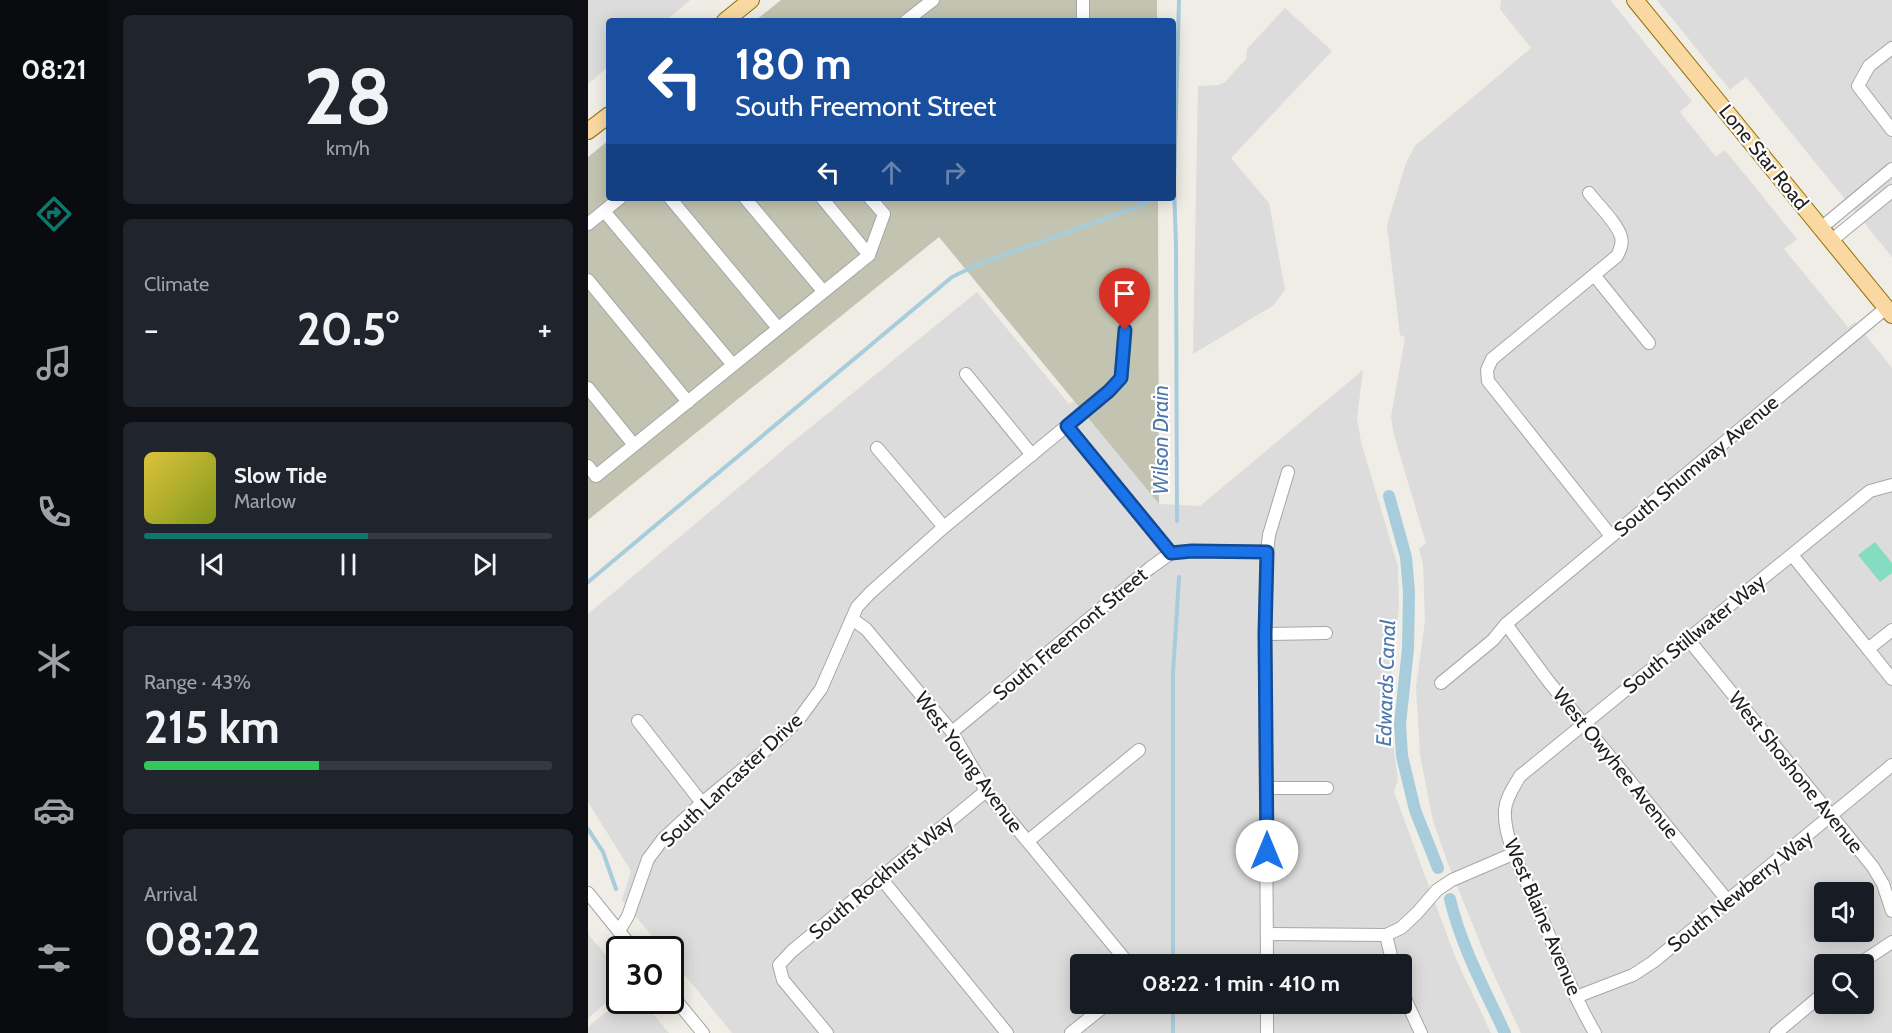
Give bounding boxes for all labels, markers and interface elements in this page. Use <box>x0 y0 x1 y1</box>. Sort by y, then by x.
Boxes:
text: 180 m <box>735 38 851 90</box>
icon: left <box>636 42 714 120</box>
text: 28 <box>304 49 392 144</box>
text: 08:21 <box>21 53 87 86</box>
text: South Freemont Street <box>735 90 996 123</box>
street label: Lone Star Road <box>1714 99 1814 215</box>
text: km/h <box>326 136 370 160</box>
icon: left <box>812 156 845 189</box>
icon: ahead <box>875 156 908 189</box>
icon: right <box>938 156 971 189</box>
icon: directions <box>33 193 75 235</box>
pin <box>1099 268 1150 330</box>
text: Climate <box>144 272 209 296</box>
icon: arrive <box>1108 277 1141 310</box>
text: 20.5° <box>297 302 399 356</box>
text: − <box>144 309 159 349</box>
text: + <box>537 309 552 349</box>
icon: music <box>33 342 75 384</box>
water label: Wilson Drain <box>1148 385 1173 495</box>
street label: South Shumway Avenue <box>1609 390 1783 542</box>
text: Slow Tide <box>234 462 327 489</box>
text: Marlow <box>234 489 296 513</box>
icon: phone <box>33 491 75 533</box>
icon: previous <box>196 548 229 581</box>
icon: pause <box>332 548 365 581</box>
icon: next <box>468 548 501 581</box>
street label: South Freemont Street <box>988 562 1152 705</box>
street label: South Stillwater Way <box>1618 569 1770 699</box>
water label: Edwards Canal <box>1371 619 1400 747</box>
icon: climate <box>33 640 75 682</box>
text: Range · 43% <box>144 670 251 694</box>
street label: West Owyhee Avenue <box>1548 683 1684 843</box>
street label: West Shoshone Avenue <box>1724 686 1868 858</box>
street label: West Young Avenue <box>910 687 1028 837</box>
text: 215 km <box>144 700 280 754</box>
street label: South Lancaster Drive <box>655 708 807 852</box>
icon: car <box>33 789 75 831</box>
street label: South Rockhurst Way <box>804 810 958 944</box>
position arrow <box>1235 819 1299 883</box>
street label: South Newberry Way <box>1663 825 1817 957</box>
street label: West Blaine Avenue <box>1499 835 1587 999</box>
text: Arrival <box>144 882 197 906</box>
map controls <box>1814 882 1874 1014</box>
button: sound <box>1814 882 1874 942</box>
text: 08:22 <box>144 912 261 966</box>
speed limit sign: 30 <box>606 936 684 1014</box>
icon: filters <box>33 937 75 979</box>
button: search <box>1814 954 1874 1014</box>
text: 08:22 · 1 min · 410 m <box>1142 970 1340 997</box>

